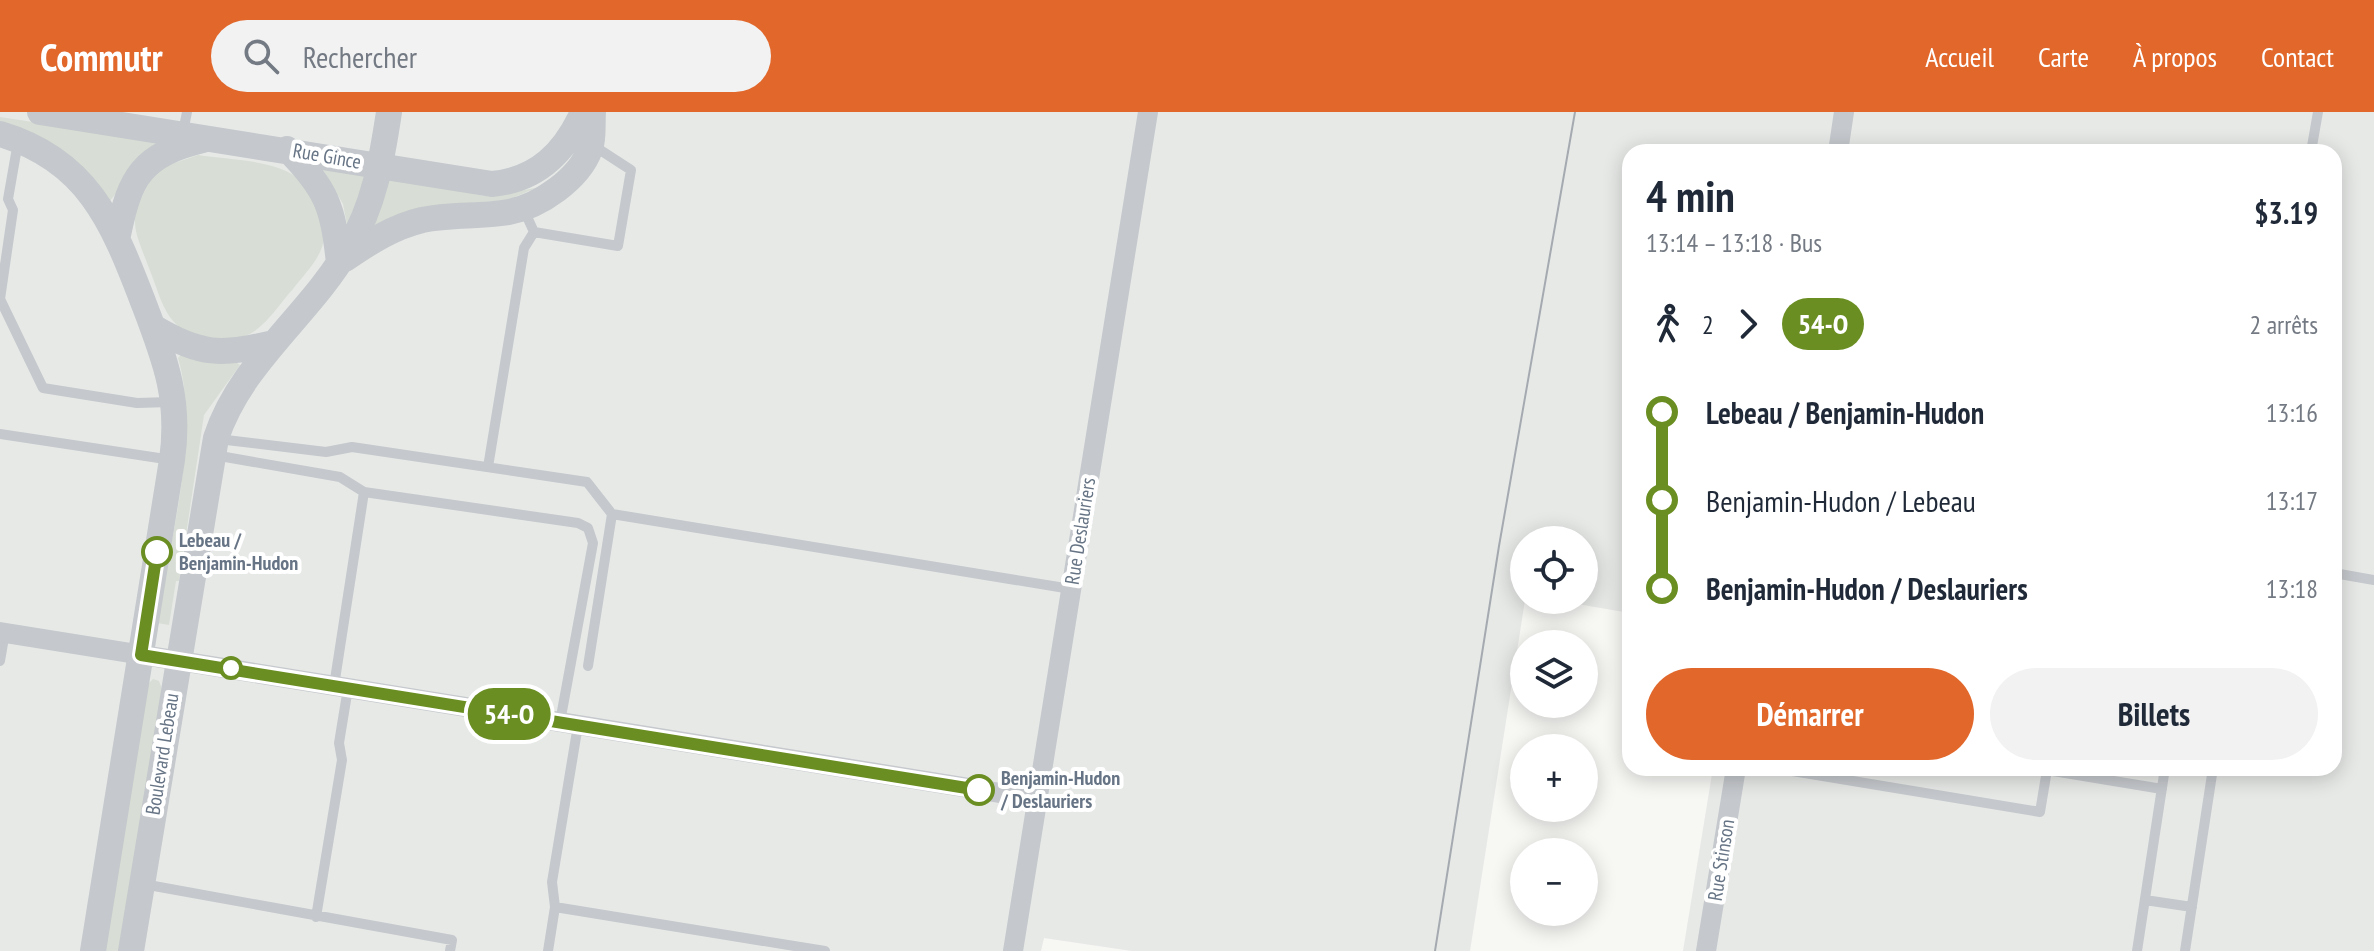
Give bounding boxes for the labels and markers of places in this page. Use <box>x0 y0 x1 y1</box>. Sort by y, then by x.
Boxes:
place label: Lebeau / Benjamin-Hudon <box>179 527 298 576</box>
marker: Lebeau / Benjamin-Hudon <box>142 537 172 567</box>
unlabelled marker <box>220 657 242 679</box>
place label: Benjamin-Hudon / Deslauriers <box>1000 765 1120 814</box>
marker: Benjamin-Hudon / Deslauriers <box>964 775 994 805</box>

